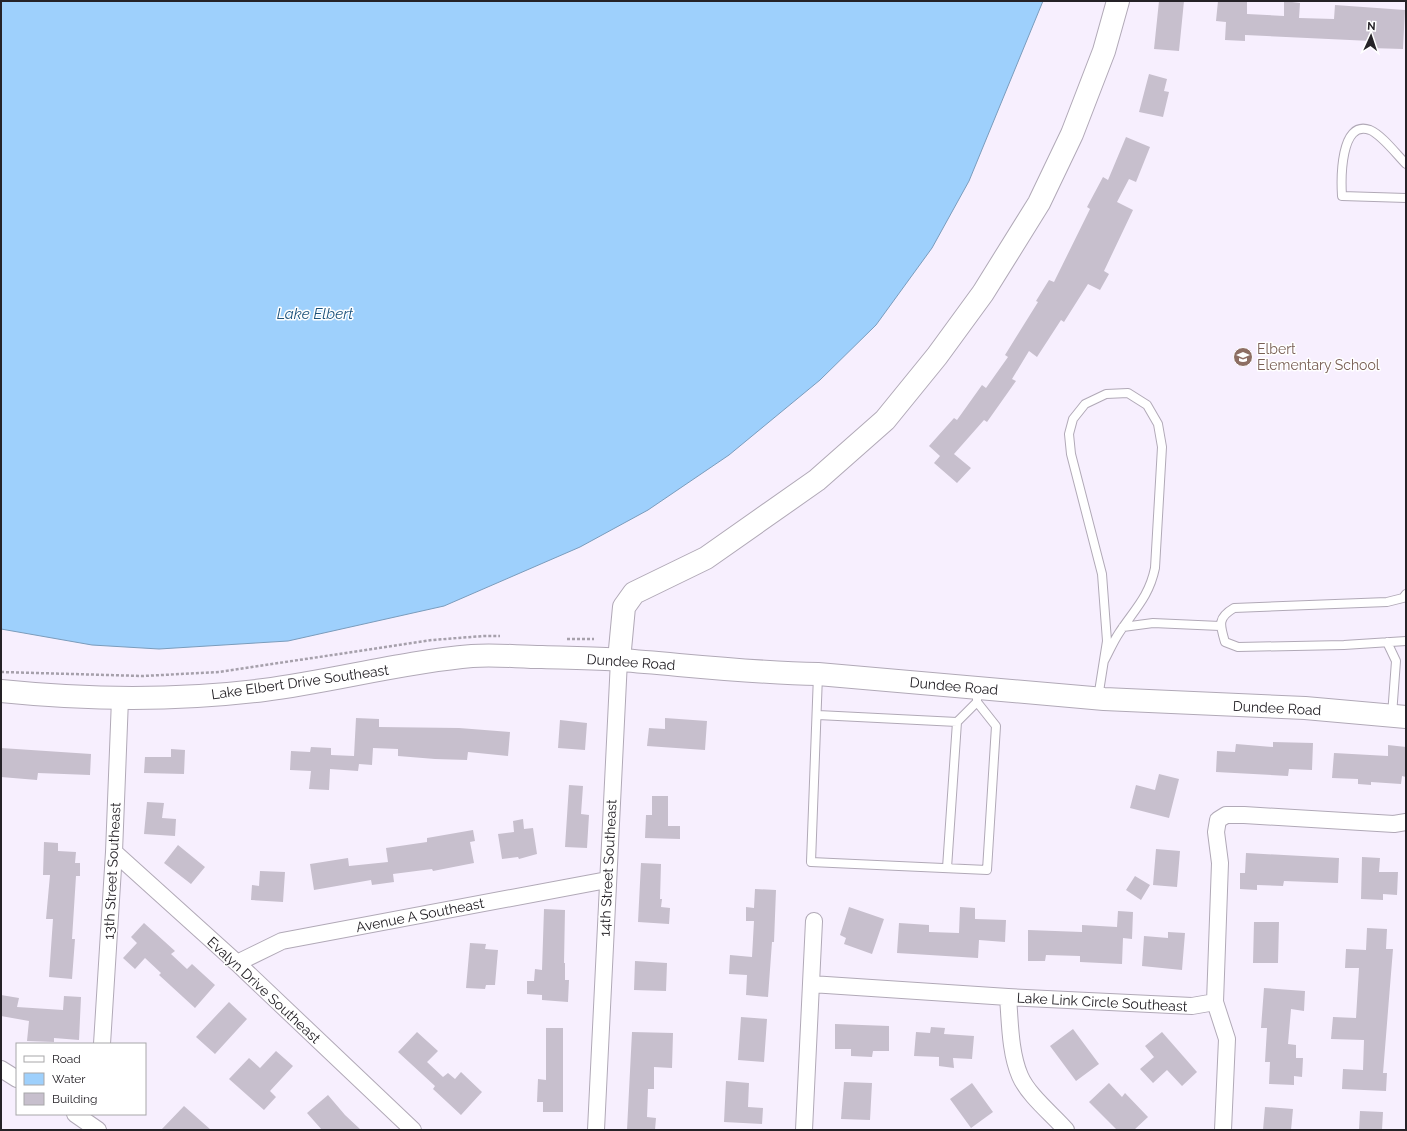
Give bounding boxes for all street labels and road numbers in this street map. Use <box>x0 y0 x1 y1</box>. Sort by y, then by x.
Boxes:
street label: Dundee Road <box>586 651 676 673</box>
street label: Lake Elbert Drive Southeast <box>210 662 390 702</box>
street label: Dundee Road <box>909 674 999 698</box>
street label: Dundee Road <box>1232 698 1322 718</box>
street label: 14th Street Southeast <box>596 799 620 937</box>
street label: 13th Street Southeast <box>100 802 124 940</box>
street label: Avenue A Southeast <box>355 895 486 935</box>
street label: Evalyn Drive Southeast <box>204 934 324 1047</box>
street label: Lake Link Circle Southeast <box>1016 990 1188 1014</box>

